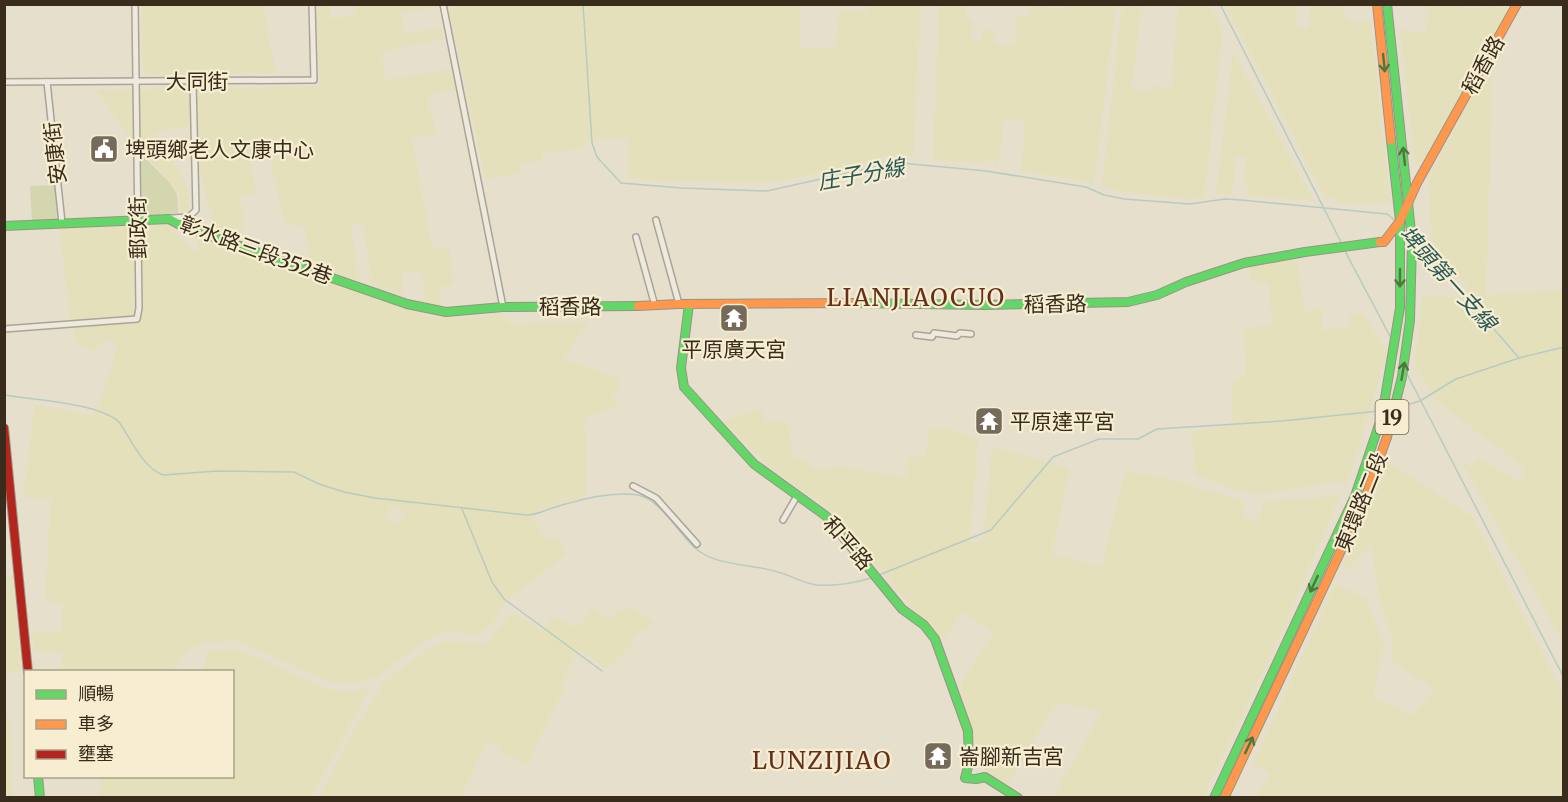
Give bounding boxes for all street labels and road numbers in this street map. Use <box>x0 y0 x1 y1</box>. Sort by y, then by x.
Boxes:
street label: 稻香路 <box>1456 31 1510 99</box>
street label: 大同街 <box>166 68 229 95</box>
street label: 安康街 <box>38 120 72 186</box>
street label: 郵政街 <box>124 196 152 260</box>
street label: 彰水路三段352巷 <box>176 210 336 290</box>
street label: 稻香路 <box>1023 290 1087 318</box>
street label: 稻香路 <box>539 293 602 320</box>
road number: 19 <box>1376 400 1408 434</box>
street label: 東環路二段 <box>1329 448 1393 556</box>
street label: 和平路 <box>817 510 879 576</box>

